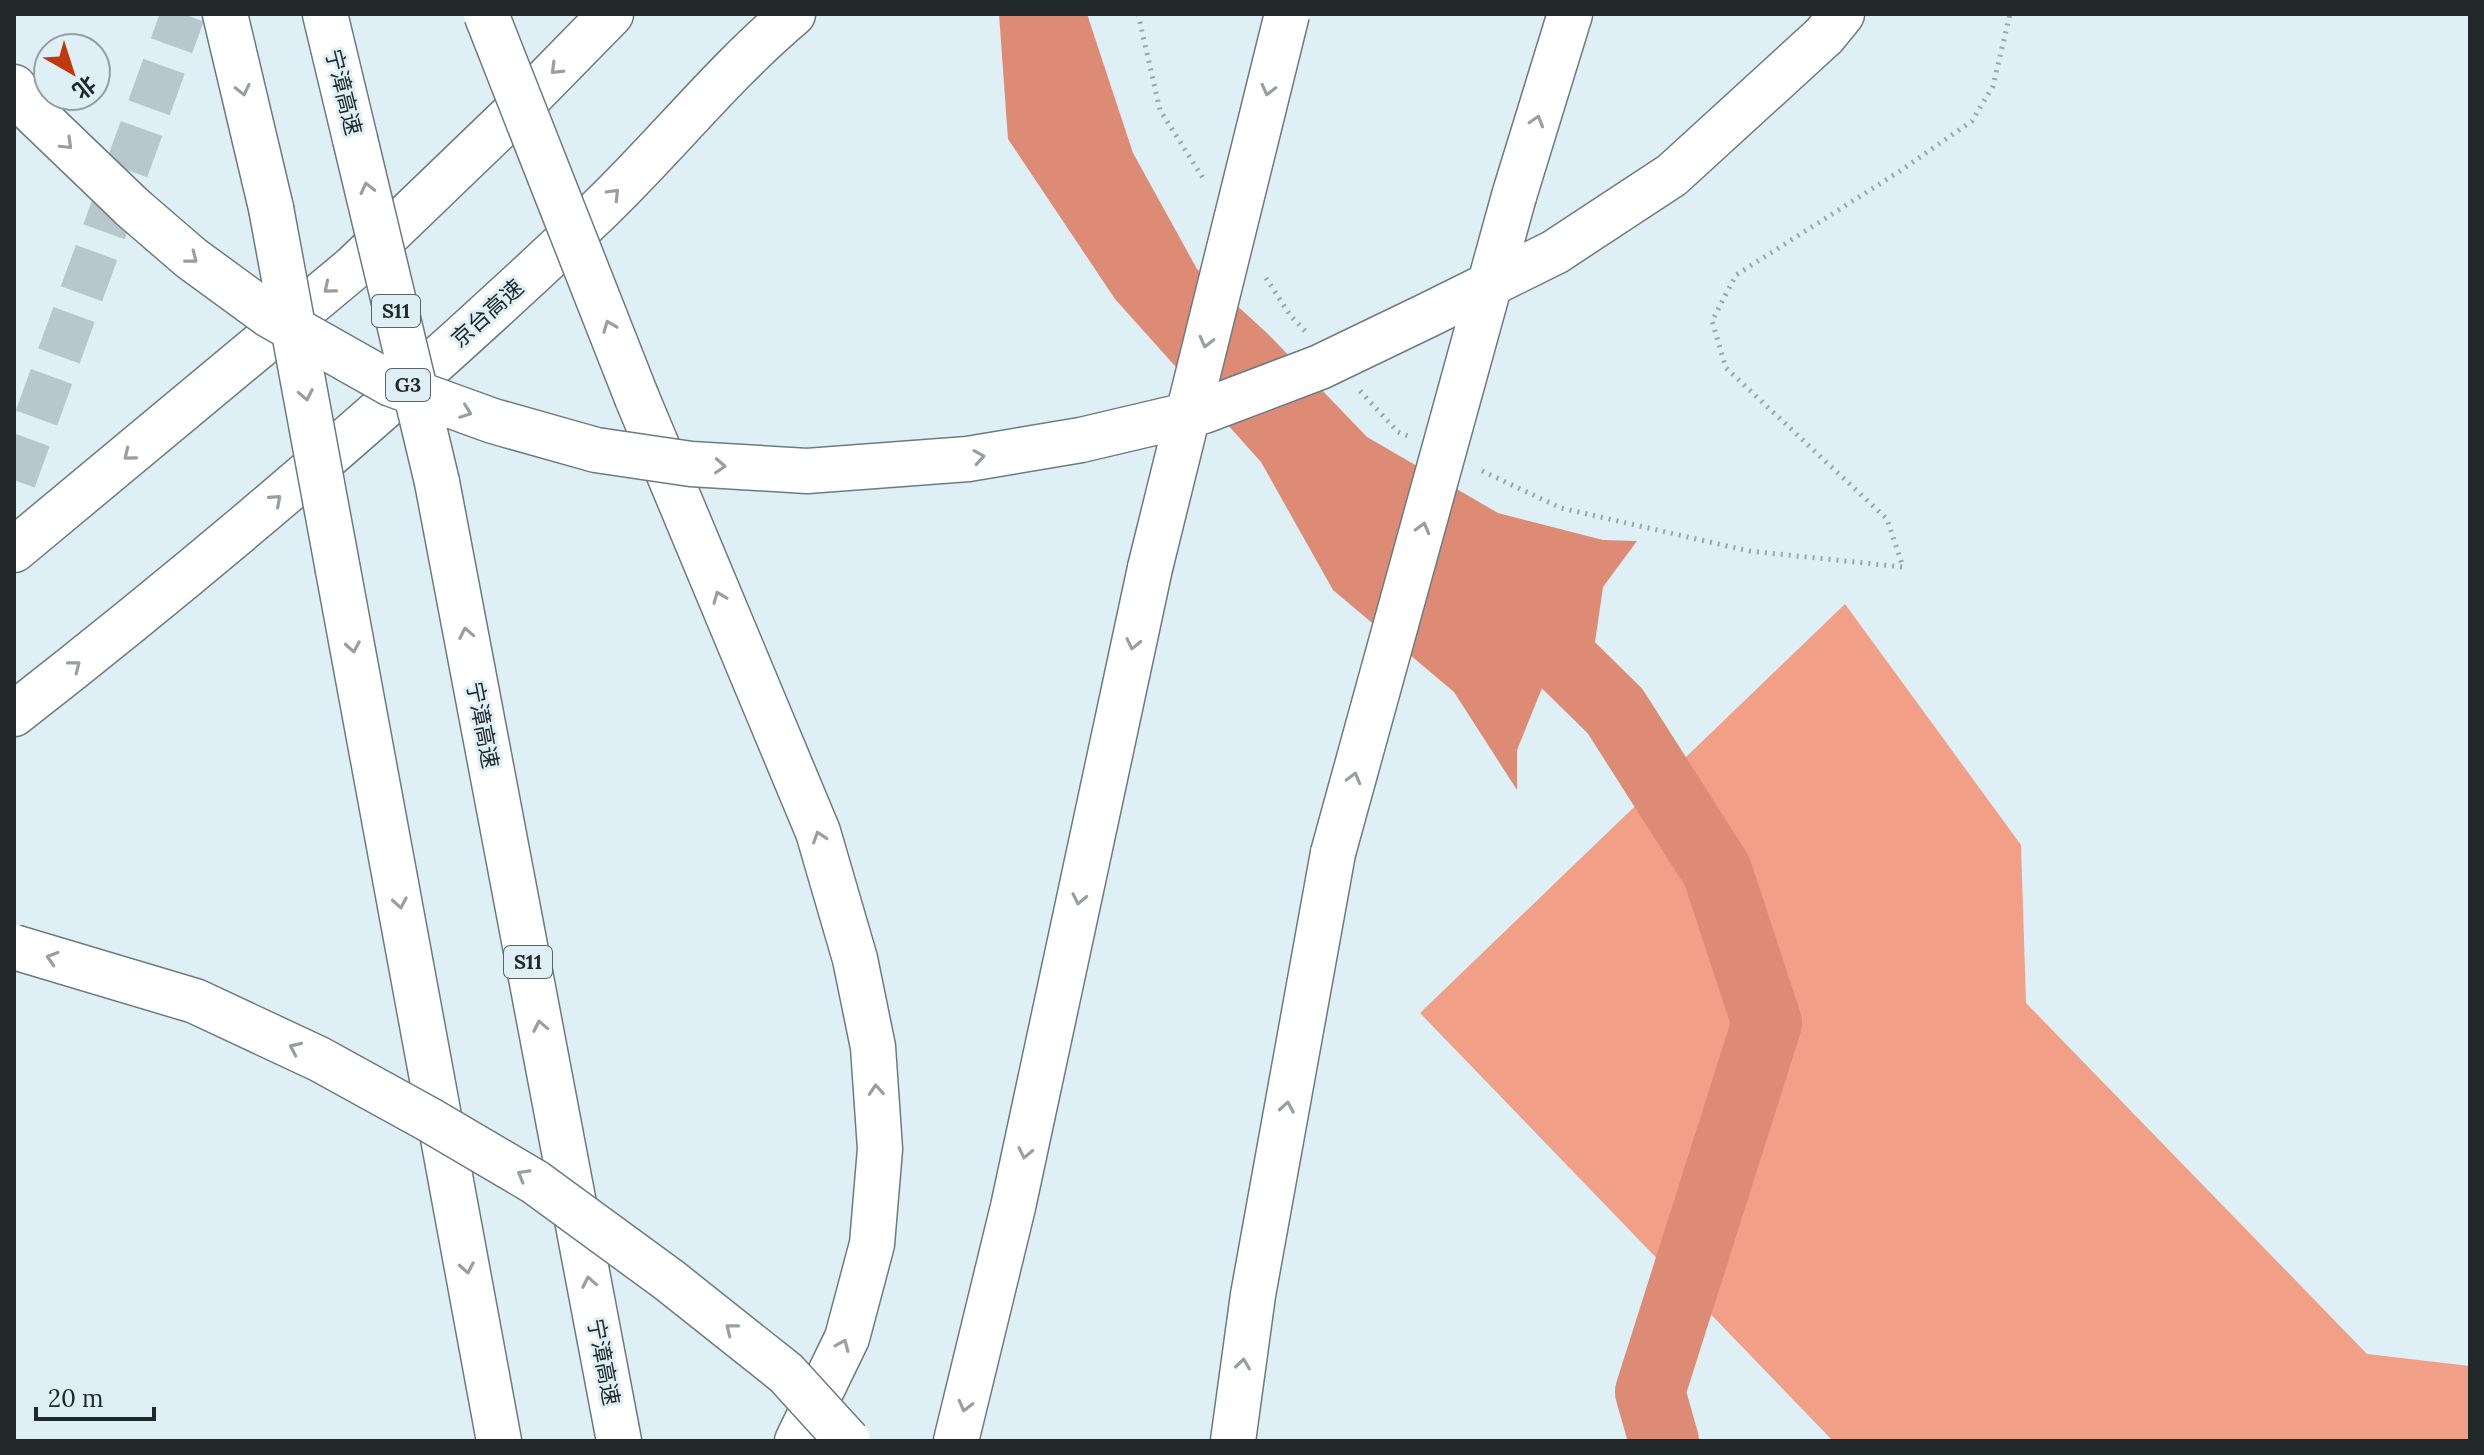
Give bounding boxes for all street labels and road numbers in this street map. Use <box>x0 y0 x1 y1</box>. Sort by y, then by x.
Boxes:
street label: 宁漳高速 <box>320 46 368 138</box>
street label: 京台高速 <box>445 273 529 353</box>
road number: S11 <box>372 295 420 327</box>
road number: G3 <box>386 369 430 401</box>
street label: 宁漳高速 <box>461 679 505 771</box>
road number: S11 <box>504 946 552 978</box>
street label: 宁漳高速 <box>582 1316 626 1408</box>

